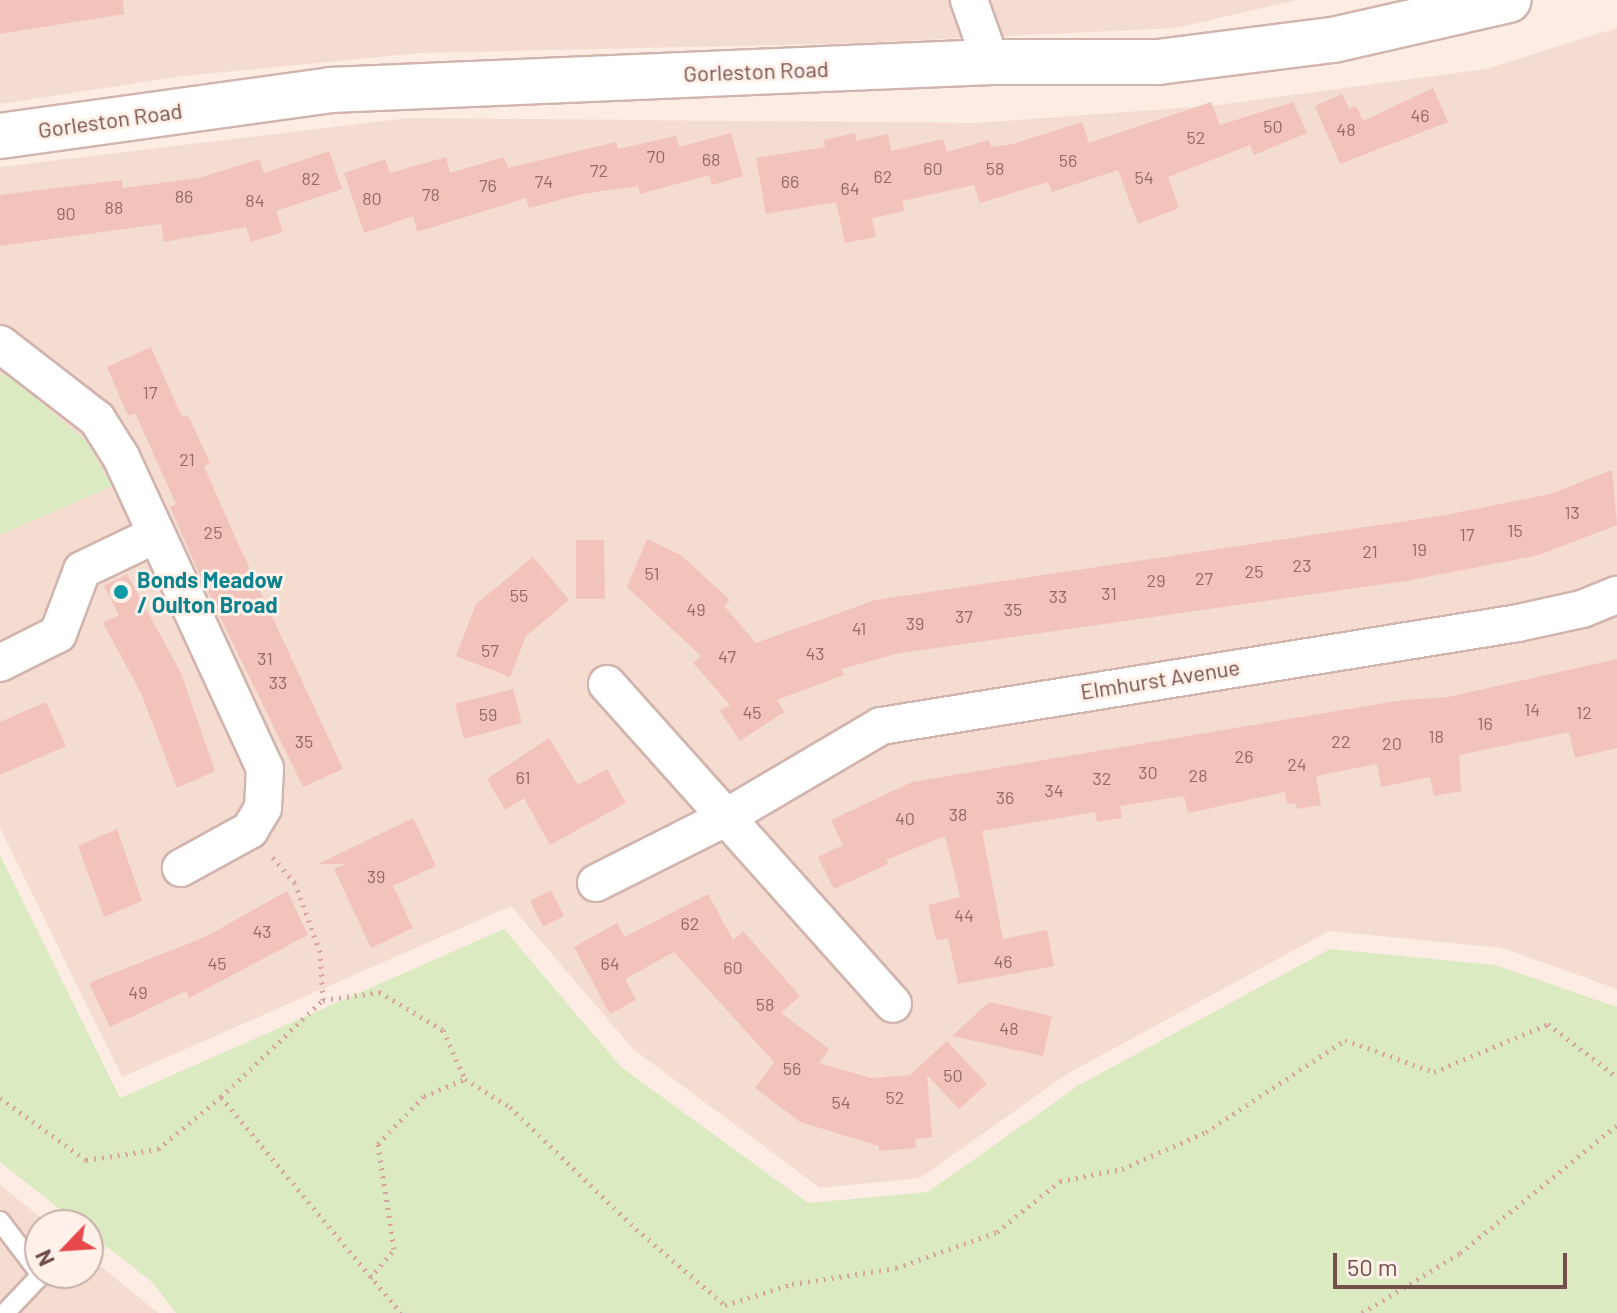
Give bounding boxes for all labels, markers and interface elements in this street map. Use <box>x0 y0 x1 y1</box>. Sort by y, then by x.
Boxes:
street label: Gorleston Road <box>683 55 829 87</box>
street label: Gorleston Road <box>36 97 184 143</box>
house number: 46 <box>1410 104 1430 126</box>
house number: 50 <box>1263 115 1283 137</box>
house number: 48 <box>1336 118 1356 140</box>
house number: 52 <box>1187 126 1205 148</box>
house number: 70 <box>647 145 665 167</box>
house number: 68 <box>702 148 720 170</box>
house number: 56 <box>1059 149 1077 171</box>
house number: 60 <box>923 157 943 179</box>
house number: 58 <box>986 157 1004 179</box>
house number: 72 <box>590 159 608 181</box>
house number: 62 <box>874 165 892 187</box>
house number: 54 <box>1134 166 1154 188</box>
house number: 82 <box>301 167 321 189</box>
house number: 74 <box>535 170 553 192</box>
house number: 66 <box>781 170 799 192</box>
house number: 76 <box>479 174 497 196</box>
house number: 64 <box>840 177 860 199</box>
house number: 78 <box>422 183 440 205</box>
house number: 86 <box>175 185 193 207</box>
house number: 80 <box>362 187 382 209</box>
house number: 84 <box>245 189 265 211</box>
house number: 88 <box>105 196 123 218</box>
house number: 90 <box>56 202 76 224</box>
house number: 17 <box>143 381 157 403</box>
house number: 21 <box>179 448 195 470</box>
house number: 13 <box>1564 501 1580 523</box>
house number: 15 <box>1507 519 1523 541</box>
house number: 25 <box>204 521 222 543</box>
house number: 17 <box>1460 523 1474 545</box>
house number: 19 <box>1411 538 1427 560</box>
house number: 21 <box>1362 540 1378 562</box>
house number: 23 <box>1293 554 1311 576</box>
house number: 25 <box>1245 560 1263 582</box>
house number: 51 <box>644 562 660 584</box>
place label: Bonds Meadow / Oulton Broad <box>137 566 283 618</box>
house number: 27 <box>1195 567 1213 589</box>
house number: 29 <box>1146 569 1166 591</box>
house number: 31 <box>1101 582 1117 604</box>
marker: Bonds Meadow / Oulton Broad <box>112 583 130 601</box>
house number: 55 <box>510 584 528 606</box>
house number: 33 <box>1049 585 1067 607</box>
house number: 49 <box>686 598 706 620</box>
house number: 35 <box>1004 598 1022 620</box>
house number: 37 <box>955 605 973 627</box>
house number: 39 <box>906 612 924 634</box>
house number: 41 <box>852 617 866 639</box>
house number: 57 <box>481 639 499 661</box>
house number: 43 <box>805 642 825 664</box>
house number: 47 <box>718 645 736 667</box>
house number: 31 <box>257 647 273 669</box>
street label: Elmhurst Avenue <box>1078 653 1242 705</box>
house number: 33 <box>269 671 287 693</box>
house number: 14 <box>1524 698 1540 720</box>
house number: 45 <box>742 701 762 723</box>
house number: 12 <box>1576 701 1592 723</box>
house number: 59 <box>479 703 497 725</box>
house number: 16 <box>1477 712 1493 734</box>
house number: 18 <box>1428 725 1444 747</box>
house number: 35 <box>295 730 313 752</box>
house number: 22 <box>1331 730 1351 752</box>
house number: 20 <box>1382 732 1402 754</box>
house number: 26 <box>1235 745 1253 767</box>
house number: 24 <box>1287 753 1307 775</box>
house number: 30 <box>1138 761 1158 783</box>
house number: 28 <box>1188 764 1208 786</box>
house number: 61 <box>515 766 531 788</box>
house number: 32 <box>1093 767 1111 789</box>
house number: 34 <box>1044 779 1064 801</box>
house number: 36 <box>996 786 1014 808</box>
house number: 38 <box>949 803 967 825</box>
house number: 40 <box>895 807 915 829</box>
house number: 39 <box>367 865 385 887</box>
house number: 44 <box>954 904 974 926</box>
house number: 62 <box>681 912 699 934</box>
house number: 43 <box>252 920 272 942</box>
house number: 46 <box>993 950 1013 972</box>
house number: 45 <box>207 952 227 974</box>
house number: 64 <box>600 952 620 974</box>
house number: 60 <box>723 956 743 978</box>
house number: 49 <box>128 981 148 1003</box>
house number: 58 <box>756 993 774 1015</box>
house number: 48 <box>999 1017 1019 1039</box>
house number: 56 <box>783 1057 801 1079</box>
house number: 50 <box>943 1064 963 1086</box>
house number: 52 <box>886 1086 904 1108</box>
house number: 54 <box>831 1091 851 1113</box>
north arrow <box>24 1209 104 1289</box>
scale bar <box>1337 1237 1571 1287</box>
text: N <box>29 1246 59 1270</box>
text: 50 m <box>1347 1252 1398 1281</box>

